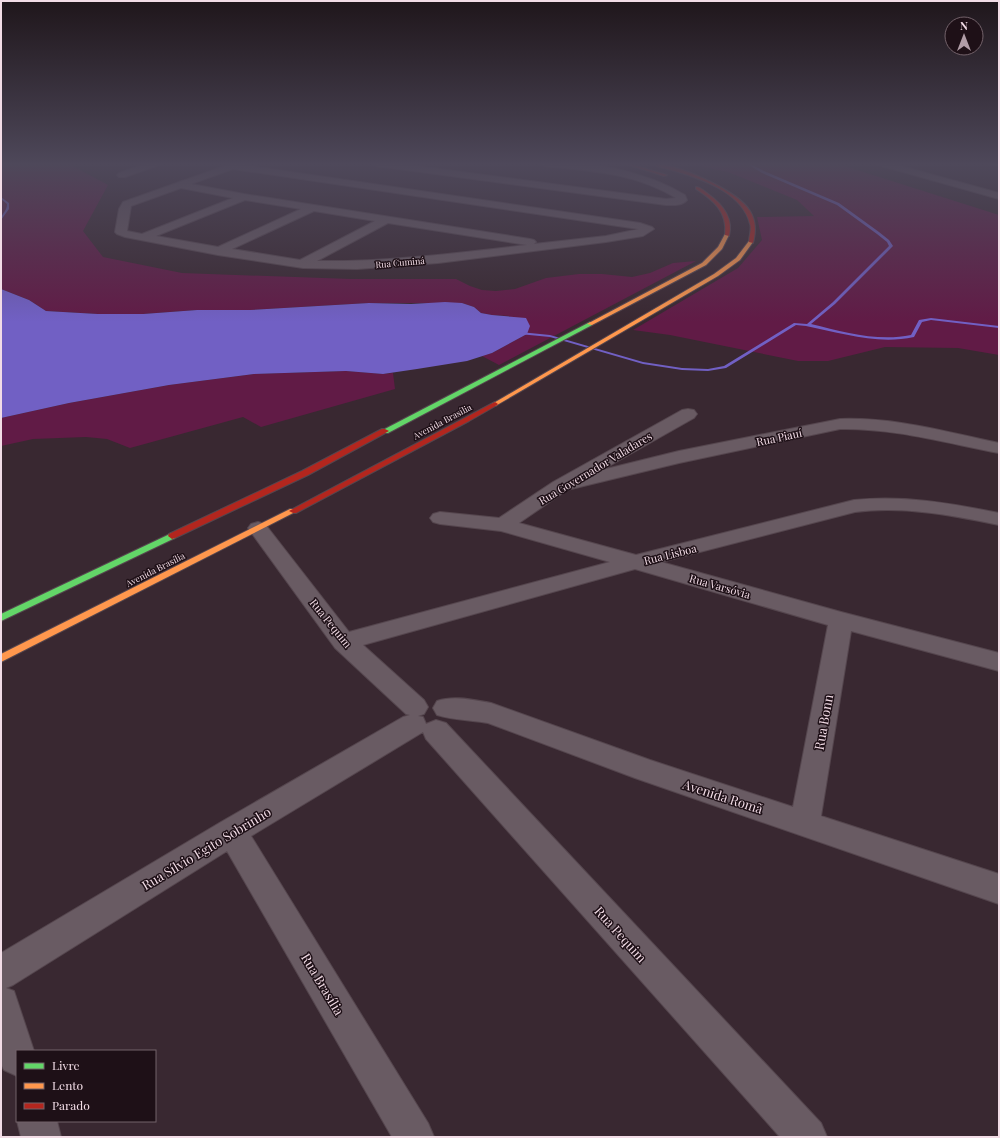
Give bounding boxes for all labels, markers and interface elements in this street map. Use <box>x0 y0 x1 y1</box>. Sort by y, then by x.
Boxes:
north arrow <box>944 16 984 56</box>
text: N <box>960 18 968 33</box>
street label: Rua Cuminá <box>375 254 426 270</box>
street label: Avenida Brasília <box>410 400 474 442</box>
street label: Rua Piauí <box>755 425 803 449</box>
street label: Rua Governador Valadares <box>535 428 655 508</box>
street label: Rua Lisboa <box>642 540 698 568</box>
street label: Avenida Brasília <box>123 549 187 590</box>
street label: Rua Varsóvia <box>688 570 753 602</box>
street label: Rua Pequim <box>307 595 356 651</box>
street label: Rua Bonn <box>810 693 836 751</box>
street label: Avenida Romã <box>680 775 766 817</box>
street label: Rua Sílvio Egito Sobrinho <box>138 803 274 893</box>
street label: Rua Pequim <box>591 902 651 966</box>
street label: Rua Brasília <box>298 950 348 1019</box>
legend <box>16 1050 156 1122</box>
text: Livre <box>52 1057 80 1073</box>
text: Lento <box>52 1077 84 1093</box>
text: Parado <box>52 1097 90 1113</box>

